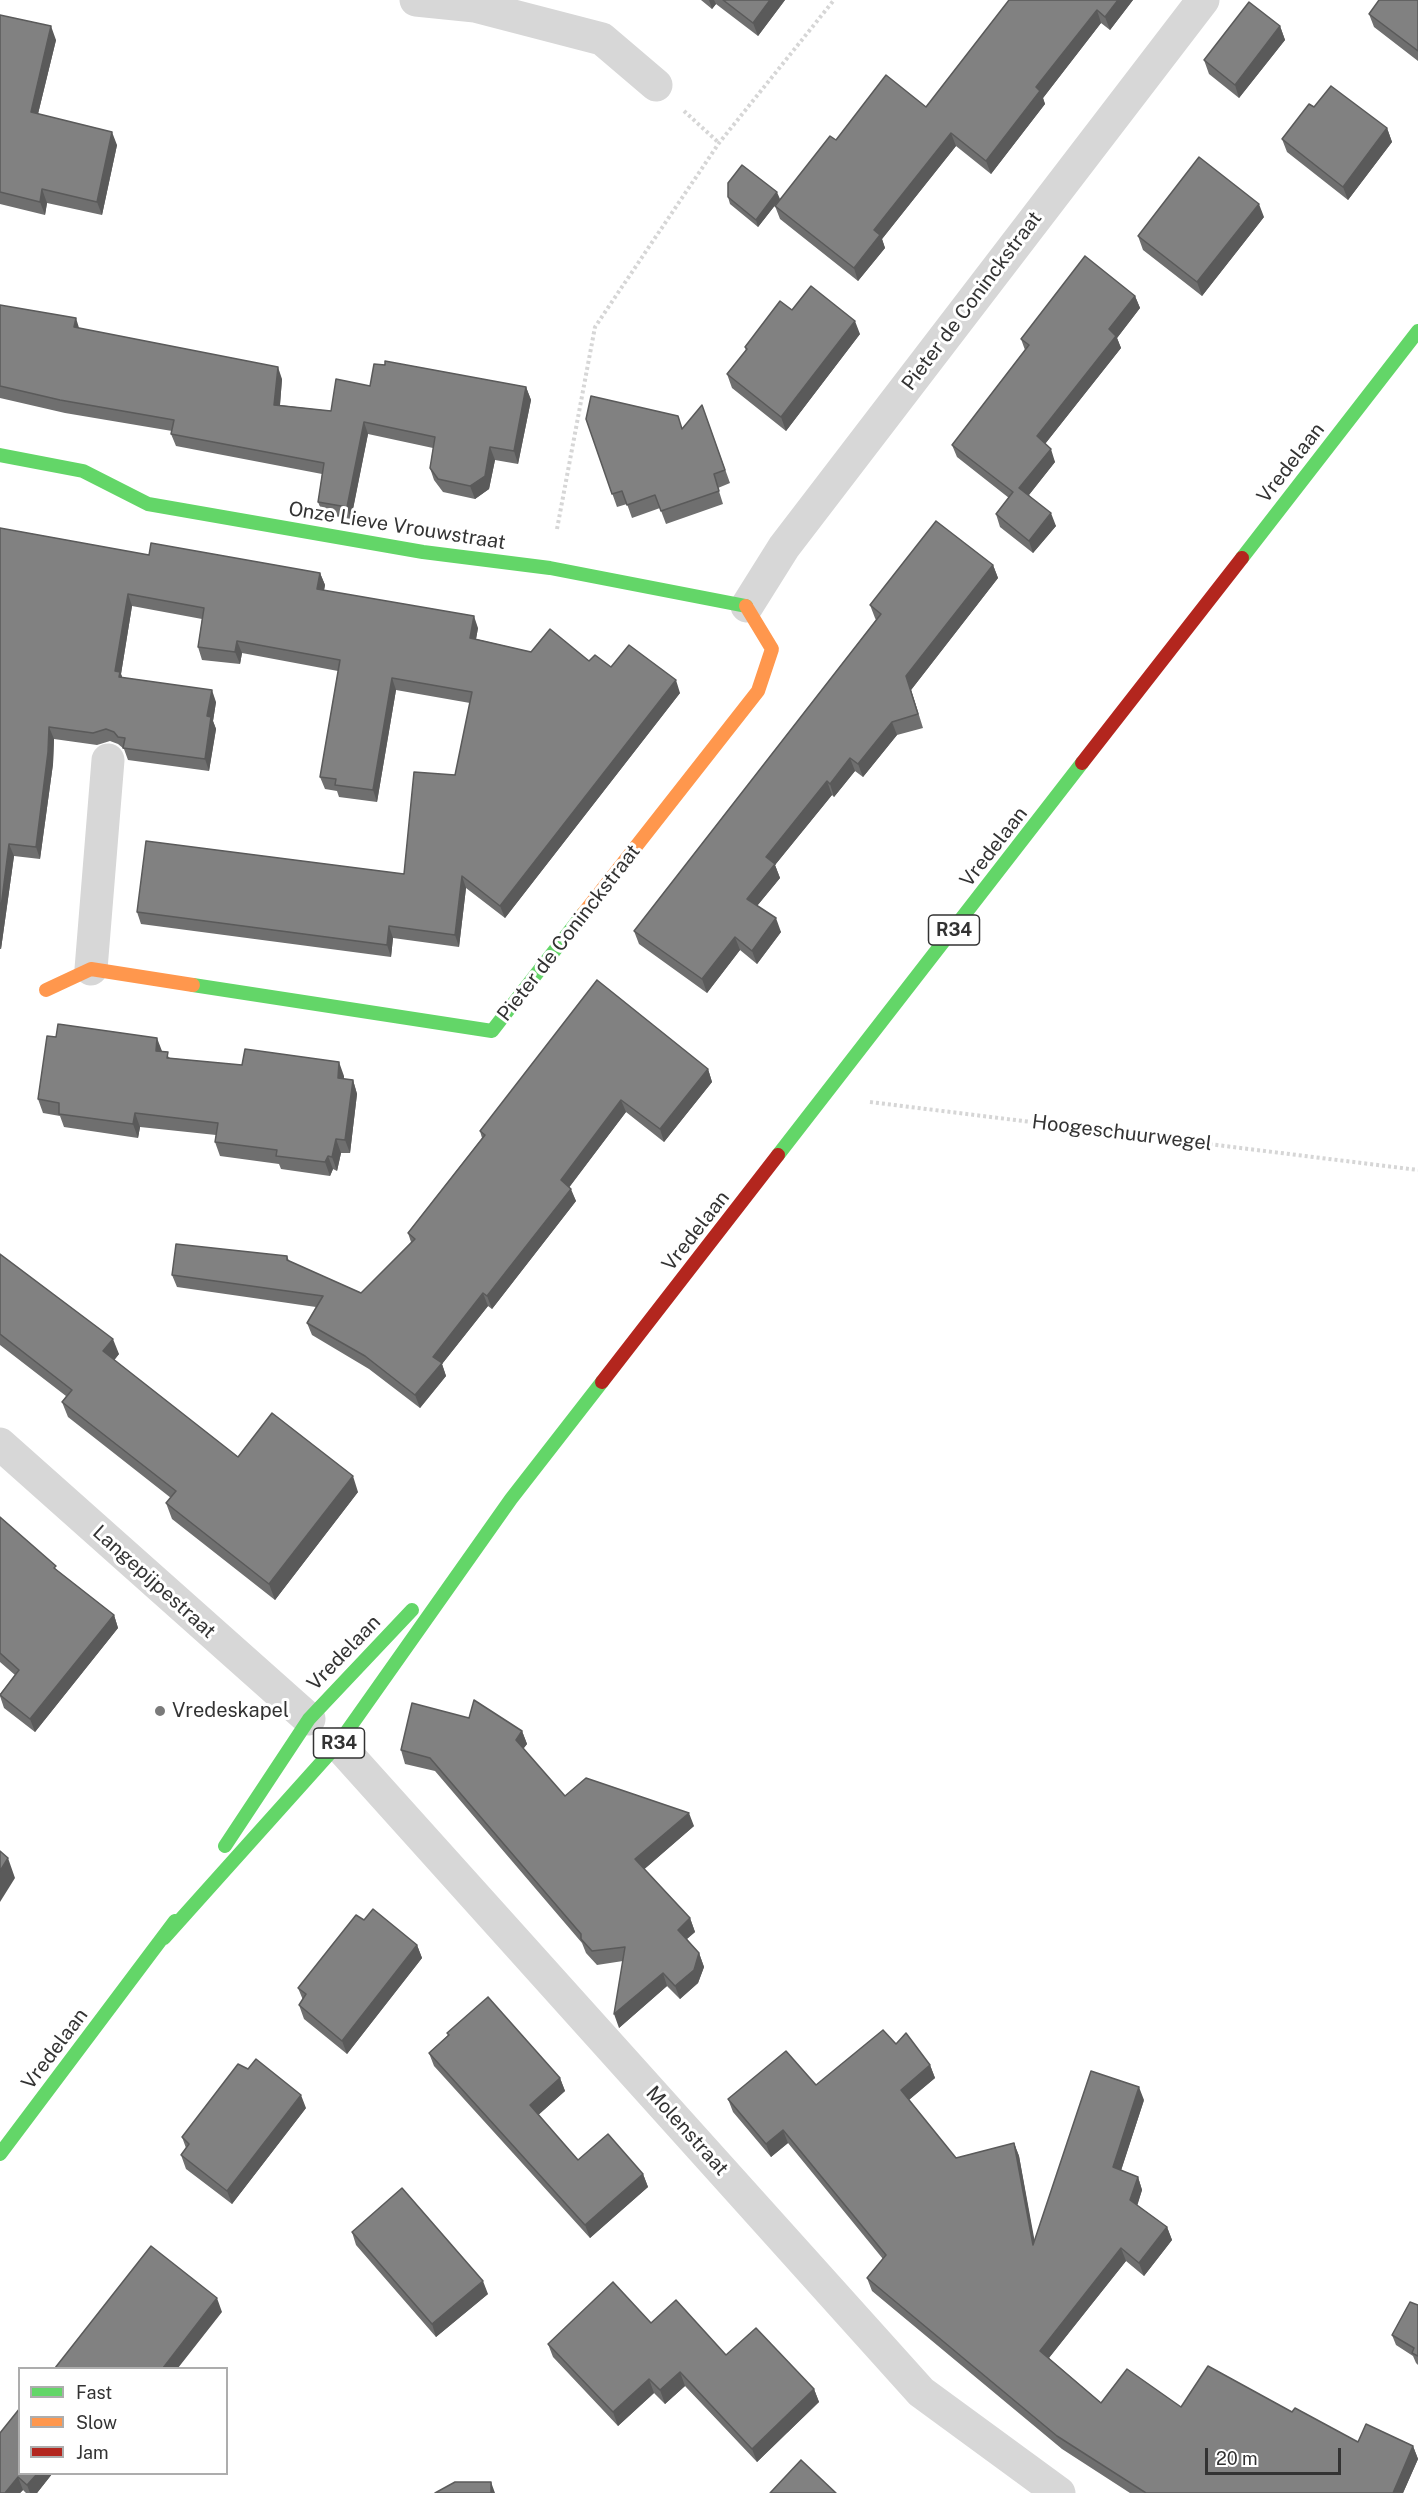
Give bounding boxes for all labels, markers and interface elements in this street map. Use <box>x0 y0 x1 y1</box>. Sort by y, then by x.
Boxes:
street label: Pieter de Coninckstraat <box>897 207 1047 395</box>
street label: Vredelaan <box>1252 418 1330 508</box>
street label: Onze Lieve Vrouwstraat <box>287 497 507 555</box>
street label: Vredelaan <box>955 802 1033 892</box>
street label: Pieter de Coninckstraat <box>493 840 645 1026</box>
road number: R34 <box>928 915 980 945</box>
street label: Hoogeschuurwegel <box>1031 1110 1213 1156</box>
street label: Vredelaan <box>657 1186 735 1276</box>
street label: Langepijpestraat <box>88 1520 220 1644</box>
street label: Vredelaan <box>302 1610 386 1696</box>
place label: Vredeskapel <box>172 1699 289 1723</box>
marker: Vredeskapel <box>153 1704 167 1718</box>
road number: R34 <box>314 1728 364 1758</box>
street label: Vredelaan <box>17 2004 93 2094</box>
street label: Molenstraat <box>641 2081 733 2181</box>
legend <box>18 2367 228 2475</box>
text: Fast <box>76 2382 112 2403</box>
text: Slow <box>76 2412 117 2433</box>
scale bar <box>1208 2436 1344 2474</box>
text: Jam <box>76 2442 109 2463</box>
text: 20 m <box>1216 2448 1258 2469</box>

